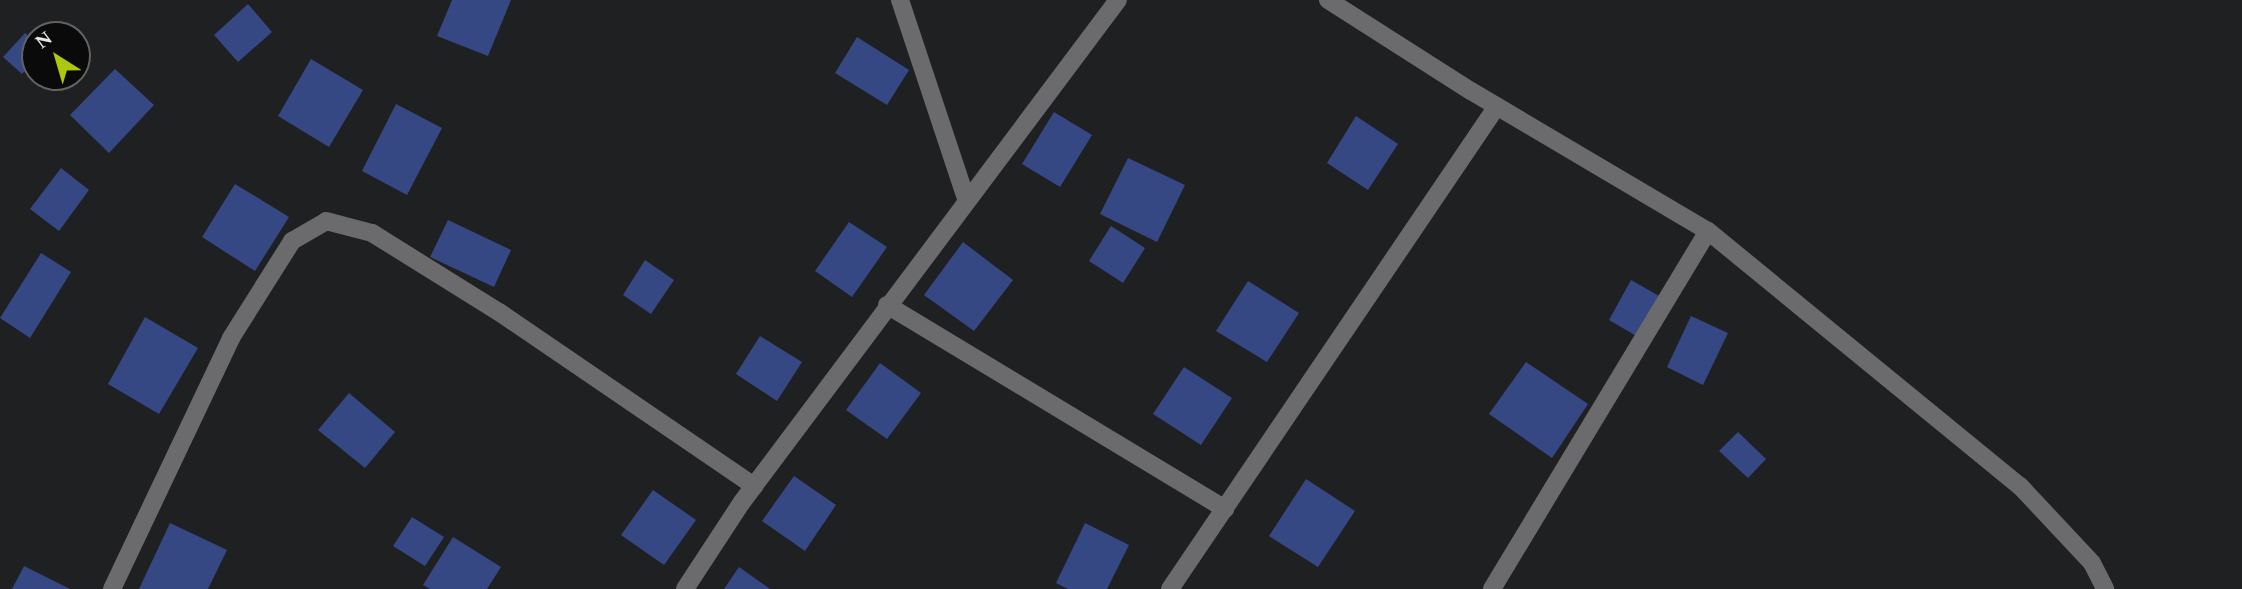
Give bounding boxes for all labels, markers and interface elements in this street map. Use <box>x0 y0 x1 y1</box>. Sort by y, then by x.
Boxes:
north arrow <box>21 21 91 91</box>
text: N <box>29 24 59 57</box>

